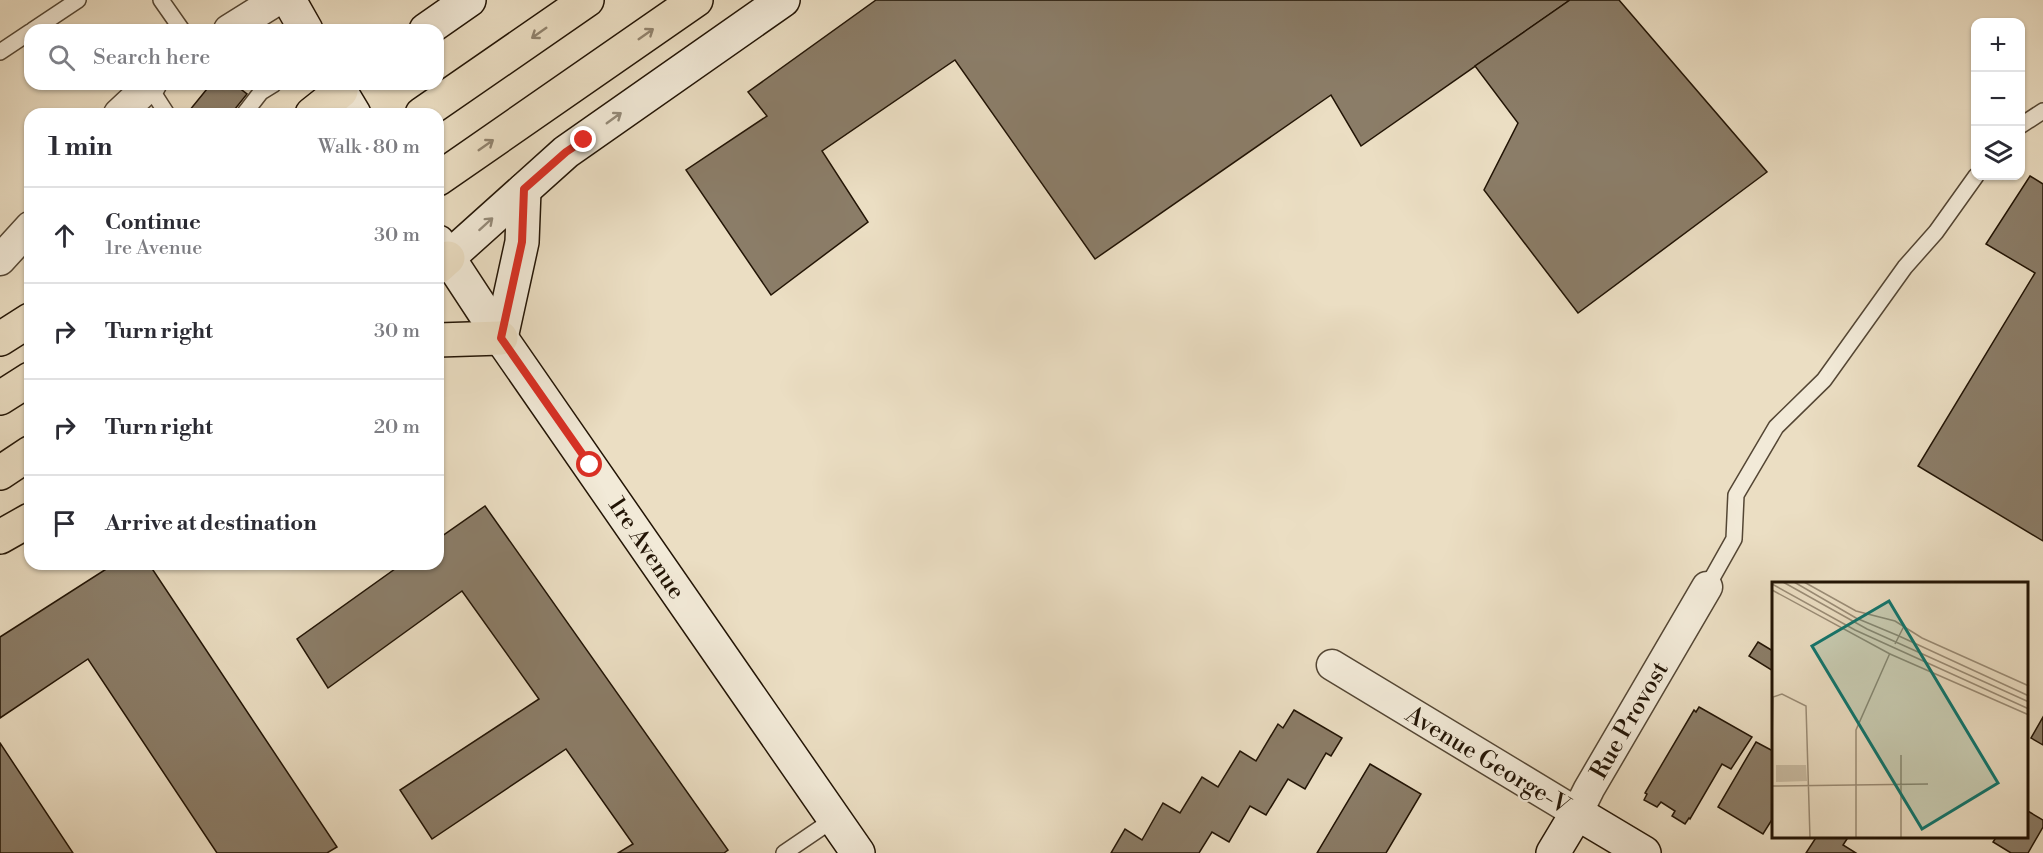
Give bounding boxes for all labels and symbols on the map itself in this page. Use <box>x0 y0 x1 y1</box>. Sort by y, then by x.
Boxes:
one-way arrow <box>531 27 547 39</box>
one-way arrow <box>638 28 654 40</box>
one-way arrow <box>605 112 621 124</box>
route end <box>570 126 596 152</box>
one-way arrow <box>477 139 494 151</box>
one-way arrow <box>478 217 493 231</box>
route start <box>576 451 602 477</box>
street label: 1re Avenue <box>601 492 691 605</box>
inset map <box>1772 582 2028 838</box>
street label: Rue Provost <box>1584 656 1676 785</box>
street label: Avenue George-V <box>1399 699 1576 822</box>

